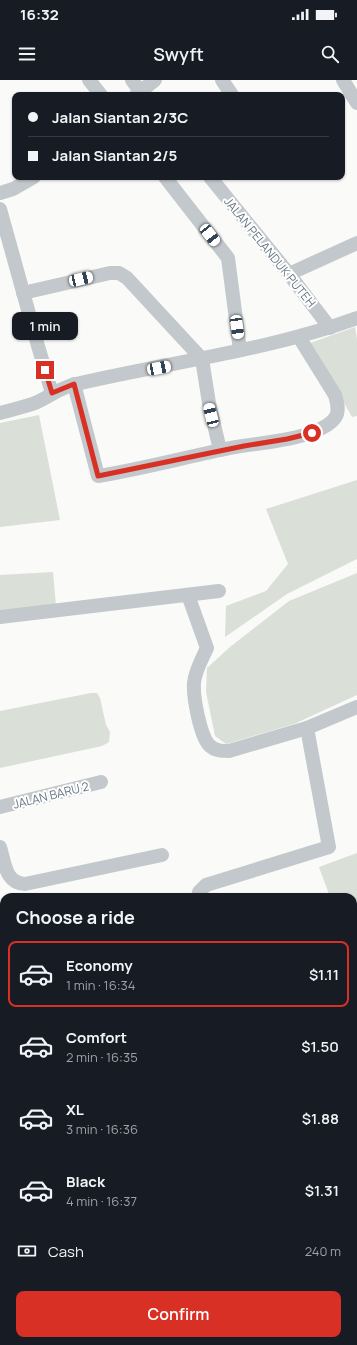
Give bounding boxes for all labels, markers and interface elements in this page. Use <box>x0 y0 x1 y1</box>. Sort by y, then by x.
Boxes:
text: 16:32 <box>20 4 59 25</box>
text: Swyft <box>153 42 204 66</box>
icon: menu <box>16 43 38 65</box>
icon: search <box>319 43 341 65</box>
text: Jalan Siantan 2/3C <box>52 107 188 128</box>
text: Jalan Siantan 2/5 <box>52 145 177 166</box>
street label: JALAN PELANDUK PUTEH <box>220 193 320 311</box>
car <box>198 222 222 248</box>
car <box>68 270 94 288</box>
callout: 1 min <box>12 312 78 340</box>
car <box>229 314 245 340</box>
text: 1 min <box>30 317 61 335</box>
car <box>146 360 172 376</box>
route end <box>36 361 54 379</box>
car <box>202 402 220 428</box>
route start <box>303 424 321 442</box>
street label: JALAN BARU 2 <box>11 777 91 813</box>
text: Choose a ride <box>16 905 135 929</box>
text: Economy <box>66 955 133 976</box>
icon: car <box>18 956 54 992</box>
text: $1.11 <box>309 964 339 985</box>
text: 1 min · 16:34 <box>66 976 135 994</box>
text: Comfort <box>66 1027 127 1048</box>
icon: car <box>18 1028 54 1064</box>
text: $1.50 <box>301 1036 339 1057</box>
text: 2 min · 16:35 <box>66 1048 138 1066</box>
text: XL <box>66 1099 84 1120</box>
icon: car <box>18 1100 54 1136</box>
text: $1.88 <box>302 1108 339 1129</box>
text: 3 min · 16:36 <box>66 1120 138 1138</box>
text: Black <box>66 1171 105 1192</box>
icon: car <box>18 1172 54 1208</box>
text: $1.31 <box>305 1180 339 1201</box>
text: 4 min · 16:37 <box>66 1192 137 1210</box>
icon: cash <box>16 1240 38 1262</box>
text: Cash <box>48 1241 84 1262</box>
text: 240 m <box>305 1242 341 1260</box>
button: Confirm <box>16 1291 341 1337</box>

